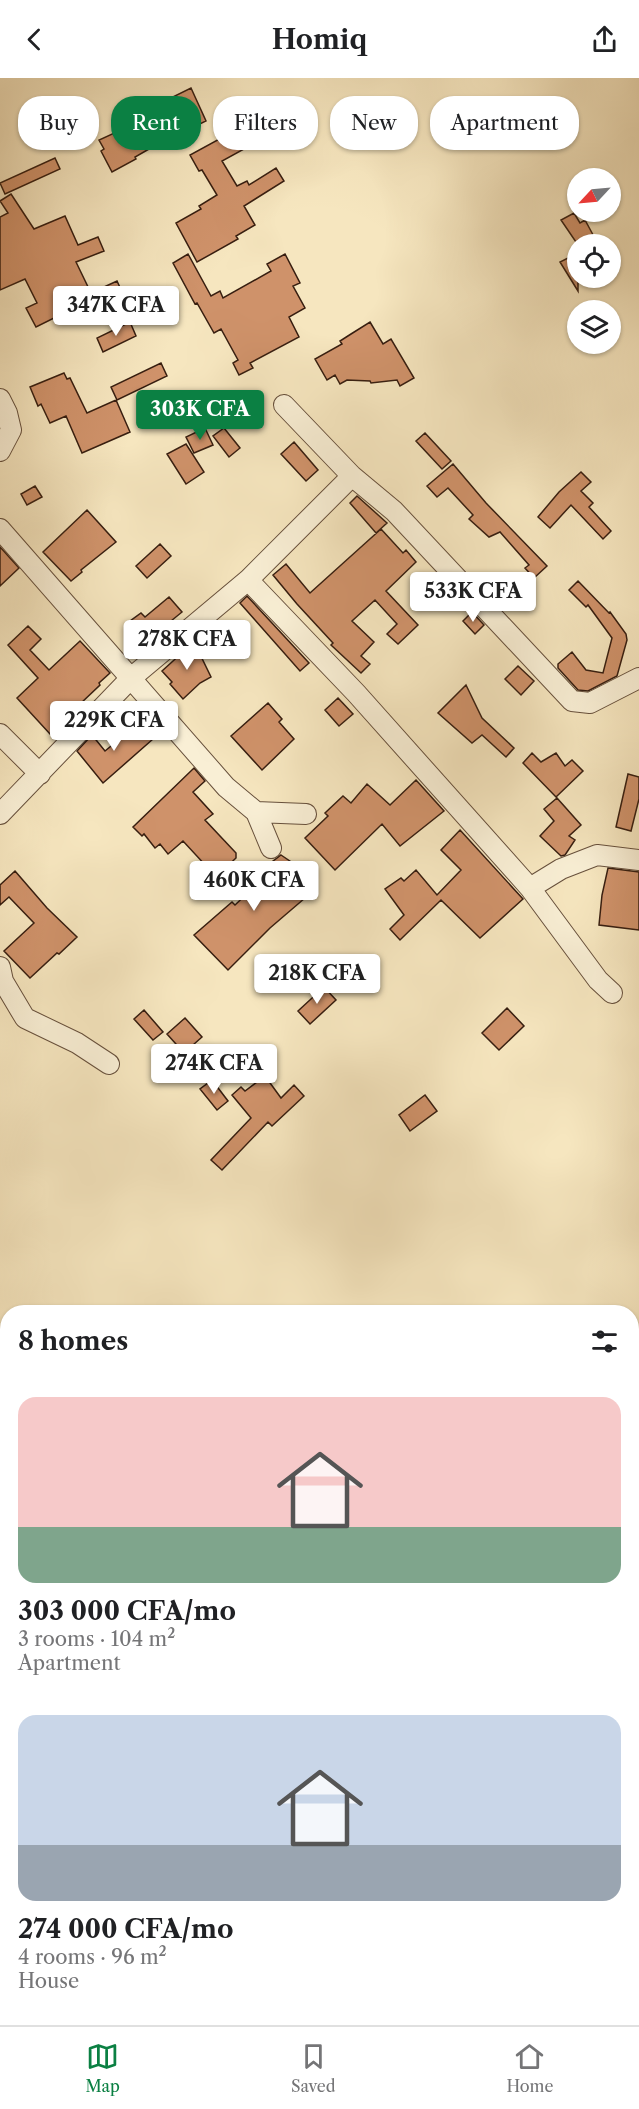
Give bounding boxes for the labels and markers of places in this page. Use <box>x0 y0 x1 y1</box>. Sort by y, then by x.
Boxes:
pin: 347K CFA <box>54 286 178 337</box>
pin: 303K CFA <box>138 390 262 441</box>
pin: 533K CFA <box>411 572 535 623</box>
pin: 278K CFA <box>125 620 249 671</box>
pin: 229K CFA <box>52 701 176 752</box>
pin: 460K CFA <box>192 861 316 912</box>
pin: 218K CFA <box>255 954 379 1005</box>
pin: 274K CFA <box>152 1044 276 1095</box>

